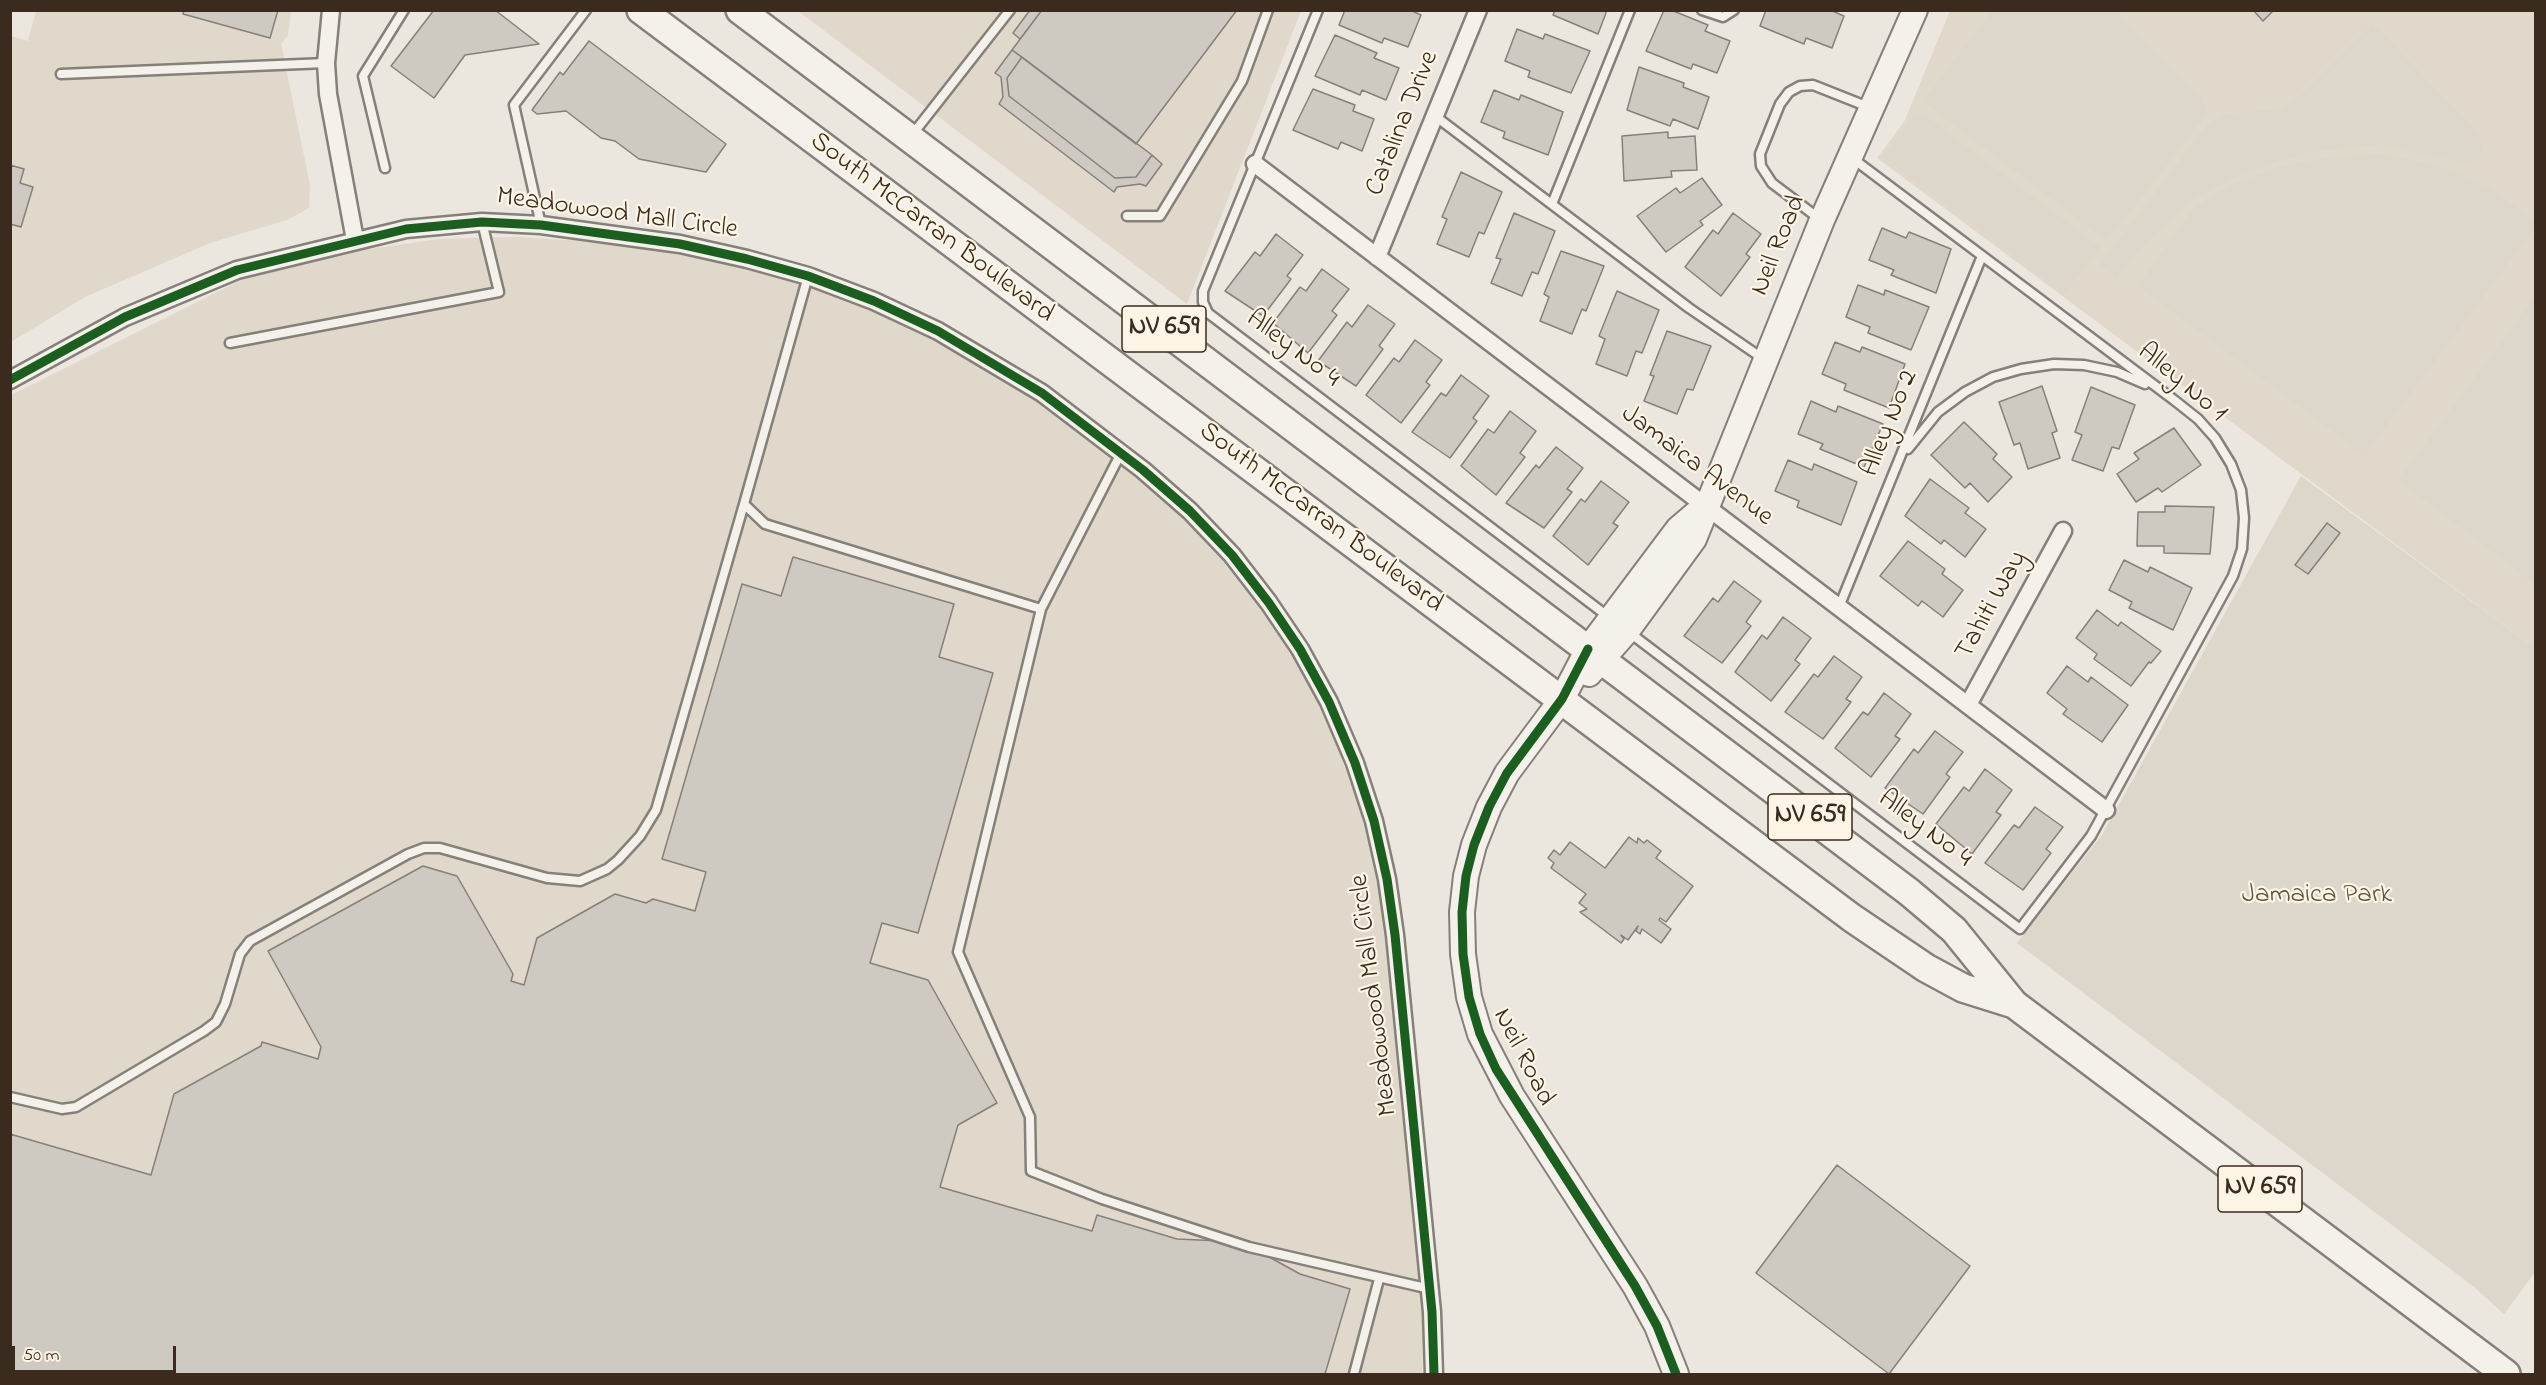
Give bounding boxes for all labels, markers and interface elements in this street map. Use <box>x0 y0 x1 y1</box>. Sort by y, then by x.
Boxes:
street label: Catalina Drive <box>1360 47 1448 201</box>
street label: South McCarran Boulevard <box>803 127 1059 331</box>
street label: Meadowood Mall Circle <box>494 182 740 248</box>
street label: Neil Road <box>1745 191 1815 301</box>
street label: Alley No 4 <box>1238 304 1346 396</box>
road number: NV 659 <box>1122 306 1206 352</box>
street label: Alley No 1 <box>2130 337 2232 431</box>
street label: Alley No 2 <box>1855 366 1927 482</box>
street label: Jamaica Avenue <box>1613 399 1779 535</box>
street label: South McCarran Boulevard <box>1192 417 1448 621</box>
street label: Tahiti Way <box>1950 546 2036 666</box>
street label: Alley No 4 <box>1870 784 1978 876</box>
road number: NV 659 <box>1768 794 1852 840</box>
street label: Meadowood Mall Circle <box>1345 872 1407 1118</box>
park label: Jamaica Park <box>2242 881 2392 913</box>
street label: Neil Road <box>1484 1004 1560 1112</box>
road number: NV 659 <box>2218 1166 2302 1212</box>
scale bar <box>15 1334 178 1372</box>
text: 50 m <box>23 1343 60 1369</box>

